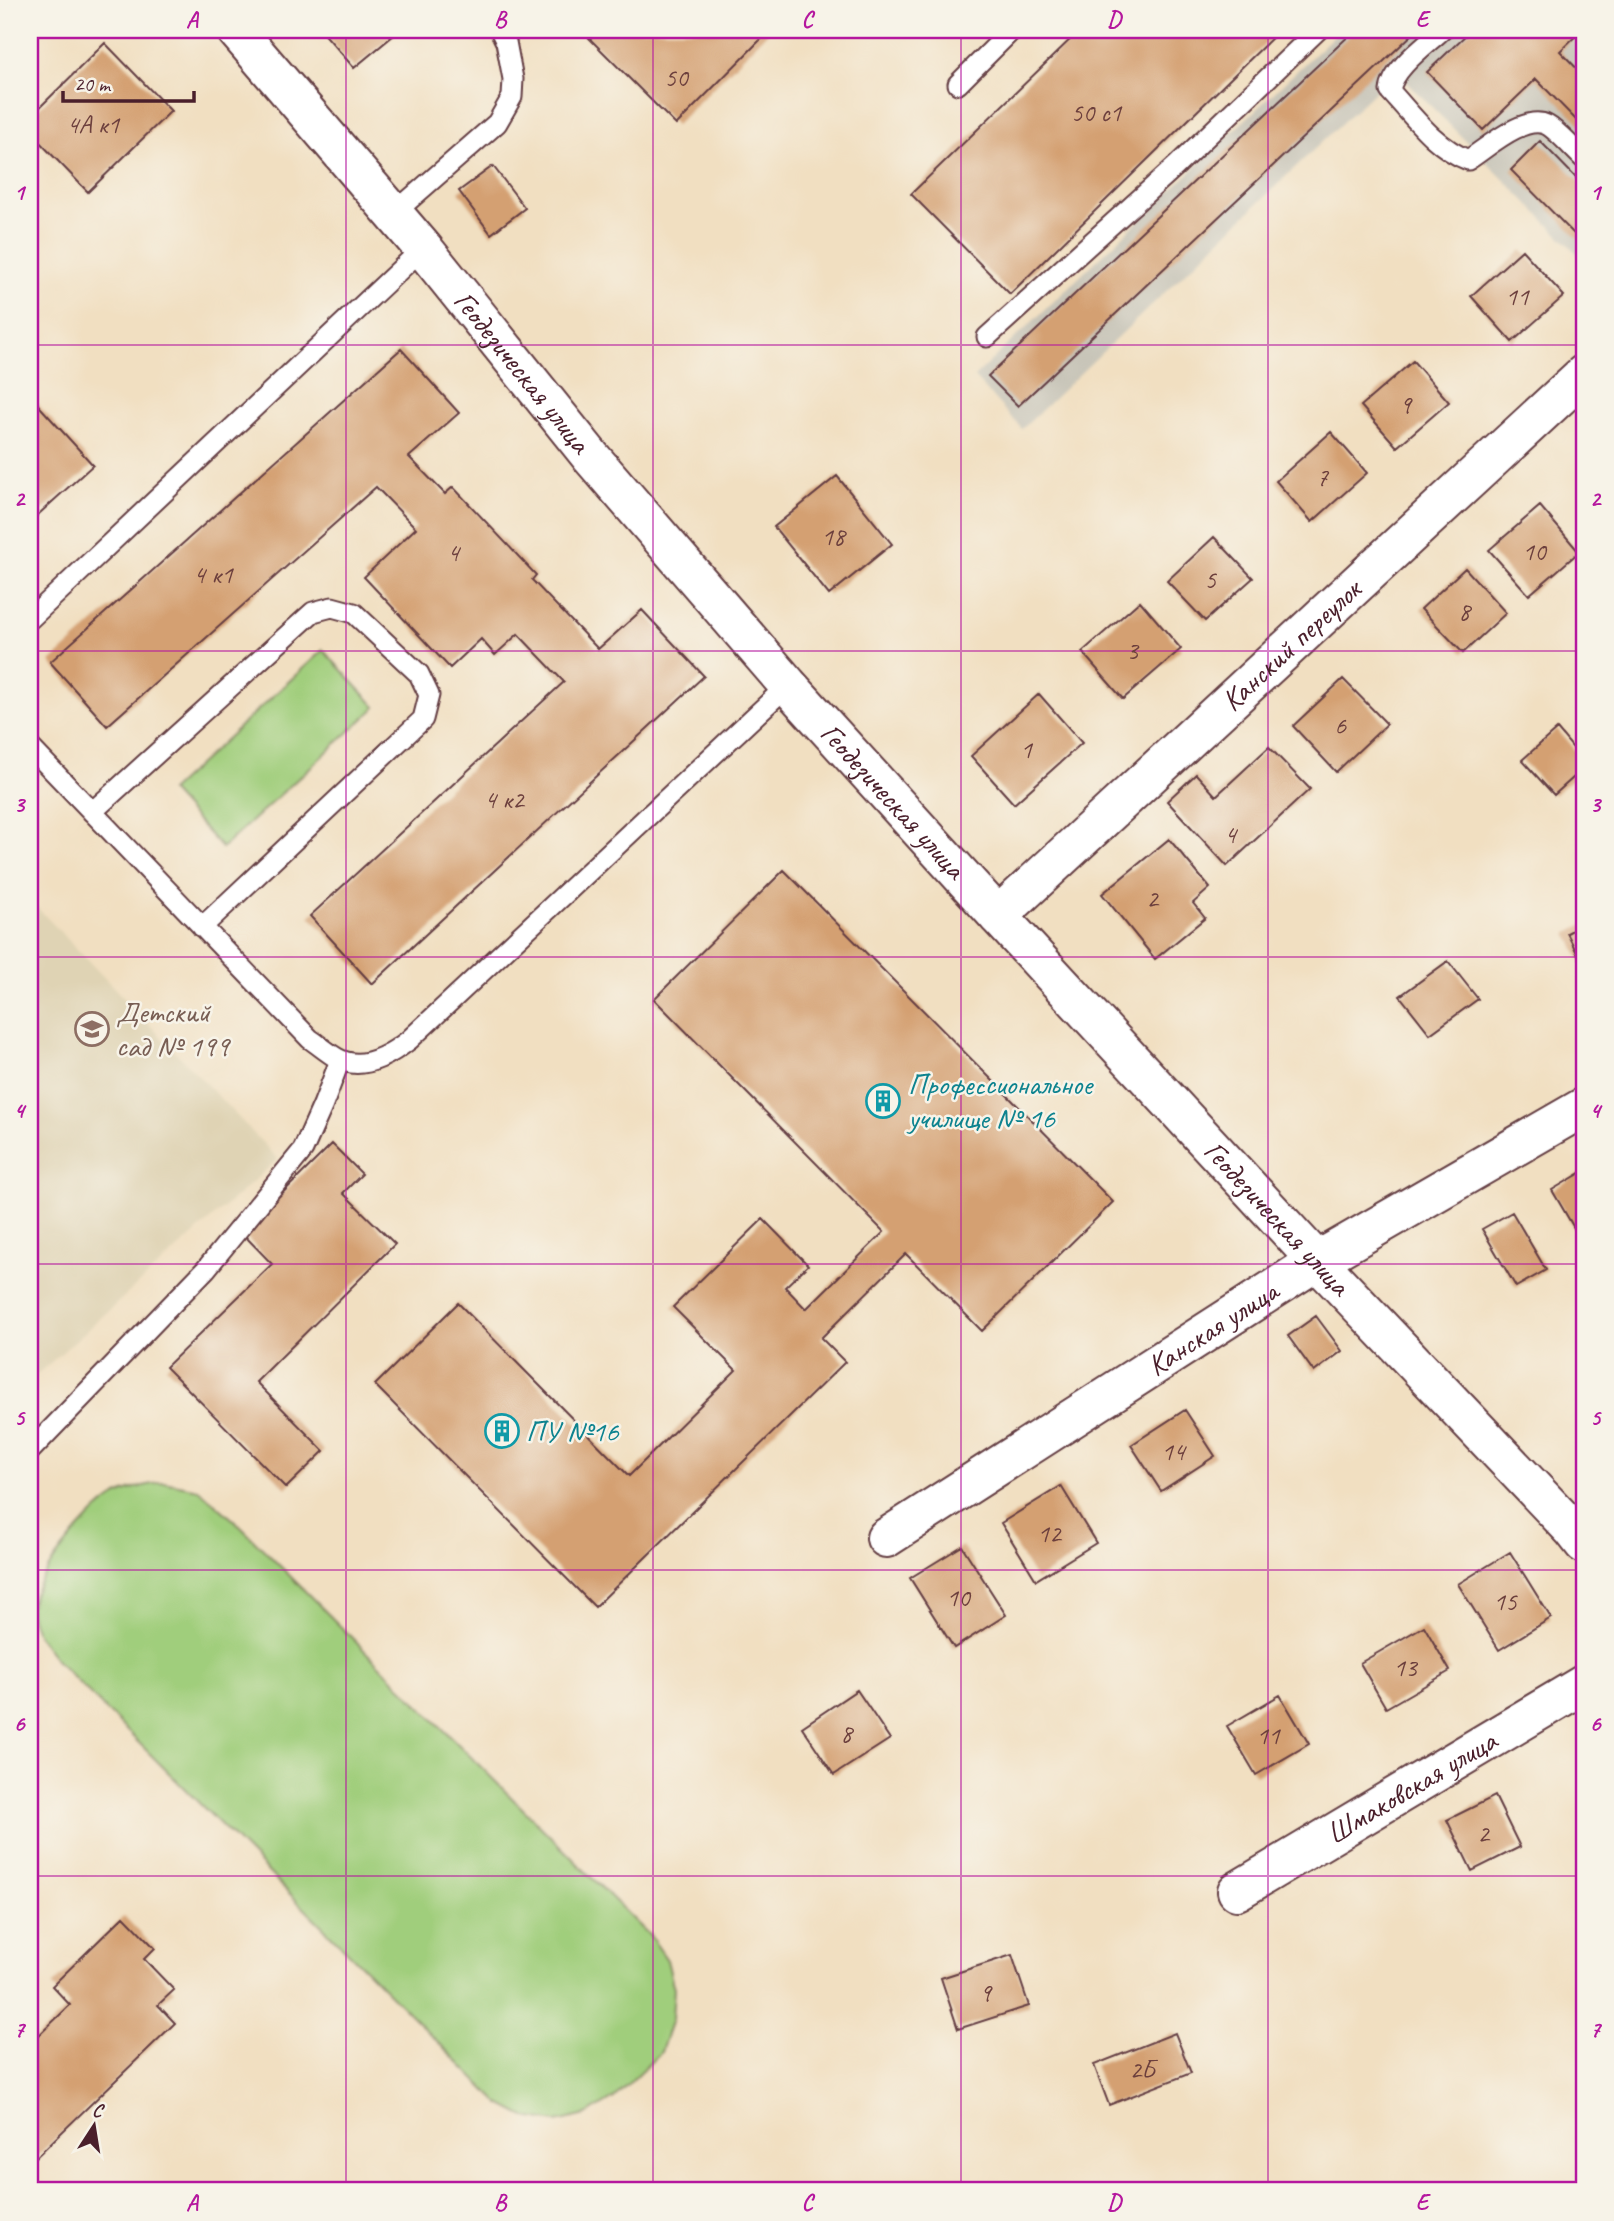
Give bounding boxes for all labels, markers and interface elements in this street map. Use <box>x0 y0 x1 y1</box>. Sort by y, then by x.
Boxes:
text: A <box>186 5 200 34</box>
text: B <box>494 5 508 34</box>
text: C <box>802 5 816 34</box>
text: D <box>1107 5 1123 34</box>
text: E <box>1416 5 1432 34</box>
scale bar <box>63 60 194 104</box>
house number: 50 <box>664 61 690 94</box>
text: 20 m <box>74 71 112 97</box>
house number: 50 с1 <box>1071 96 1123 129</box>
house number: 4А к1 <box>67 108 120 141</box>
text: 1 <box>14 178 27 207</box>
text: 1 <box>1590 178 1603 207</box>
house number: 11 <box>1505 280 1530 313</box>
street label: Геодезическая улица <box>446 283 601 462</box>
house number: 9 <box>1399 388 1413 421</box>
house number: 7 <box>1316 461 1329 494</box>
text: 2 <box>14 484 27 513</box>
text: 2 <box>1590 484 1603 513</box>
house number: 18 <box>821 520 847 553</box>
house number: 10 <box>1522 535 1548 568</box>
house number: 4 <box>447 536 461 569</box>
house number: 4 к1 <box>193 558 234 591</box>
house number: 5 <box>1204 563 1217 596</box>
street label: Канский переулок <box>1213 569 1371 719</box>
house number: 8 <box>1458 595 1472 628</box>
house number: 3 <box>1126 634 1140 667</box>
house number: 6 <box>1334 709 1347 742</box>
street label: Геодезическая улица <box>812 715 975 888</box>
house number: 1 <box>1020 733 1033 766</box>
house number: 4 к2 <box>484 783 526 816</box>
text: 3 <box>14 790 27 819</box>
text: 3 <box>1590 790 1603 819</box>
house number: 4 <box>1224 818 1238 851</box>
house number: 2 <box>1146 882 1160 915</box>
place label: Детский сад № 199 <box>116 993 232 1065</box>
school or university icon: Детский сад № 199 <box>73 1010 111 1048</box>
place label: Профессиональное училище № 16 <box>906 1065 1094 1137</box>
building icon: Профессиональное училище № 16 <box>864 1082 902 1120</box>
text: 4 <box>14 1096 27 1125</box>
text: 4 <box>1590 1096 1603 1125</box>
street label: Геодезическая улица <box>1196 1132 1360 1305</box>
street label: Канская улица <box>1140 1271 1287 1384</box>
text: 5 <box>14 1403 26 1432</box>
text: 5 <box>1590 1403 1602 1432</box>
building icon: ПУ №16 <box>483 1412 521 1450</box>
place label: ПУ №16 <box>526 1412 620 1450</box>
house number: 14 <box>1161 1435 1187 1468</box>
house number: 12 <box>1037 1517 1063 1550</box>
house number: 10 <box>946 1581 972 1614</box>
house number: 15 <box>1493 1585 1518 1618</box>
house number: 13 <box>1393 1651 1419 1684</box>
text: 6 <box>14 1709 27 1738</box>
text: 6 <box>1590 1709 1603 1738</box>
house number: 8 <box>840 1717 854 1750</box>
house number: 11 <box>1256 1719 1281 1752</box>
street label: Шмаковская улица <box>1319 1721 1505 1852</box>
house number: 2 <box>1477 1817 1491 1850</box>
house number: 9 <box>979 1976 993 2009</box>
text: 7 <box>14 2015 27 2044</box>
text: 7 <box>1590 2015 1603 2044</box>
house number: 2Б <box>1130 2053 1158 2086</box>
north arrow <box>60 2092 130 2162</box>
text: С <box>90 2098 107 2124</box>
text: A <box>186 2188 200 2217</box>
text: B <box>494 2188 508 2217</box>
text: C <box>802 2188 816 2217</box>
text: D <box>1107 2188 1123 2217</box>
text: E <box>1416 2188 1432 2217</box>

